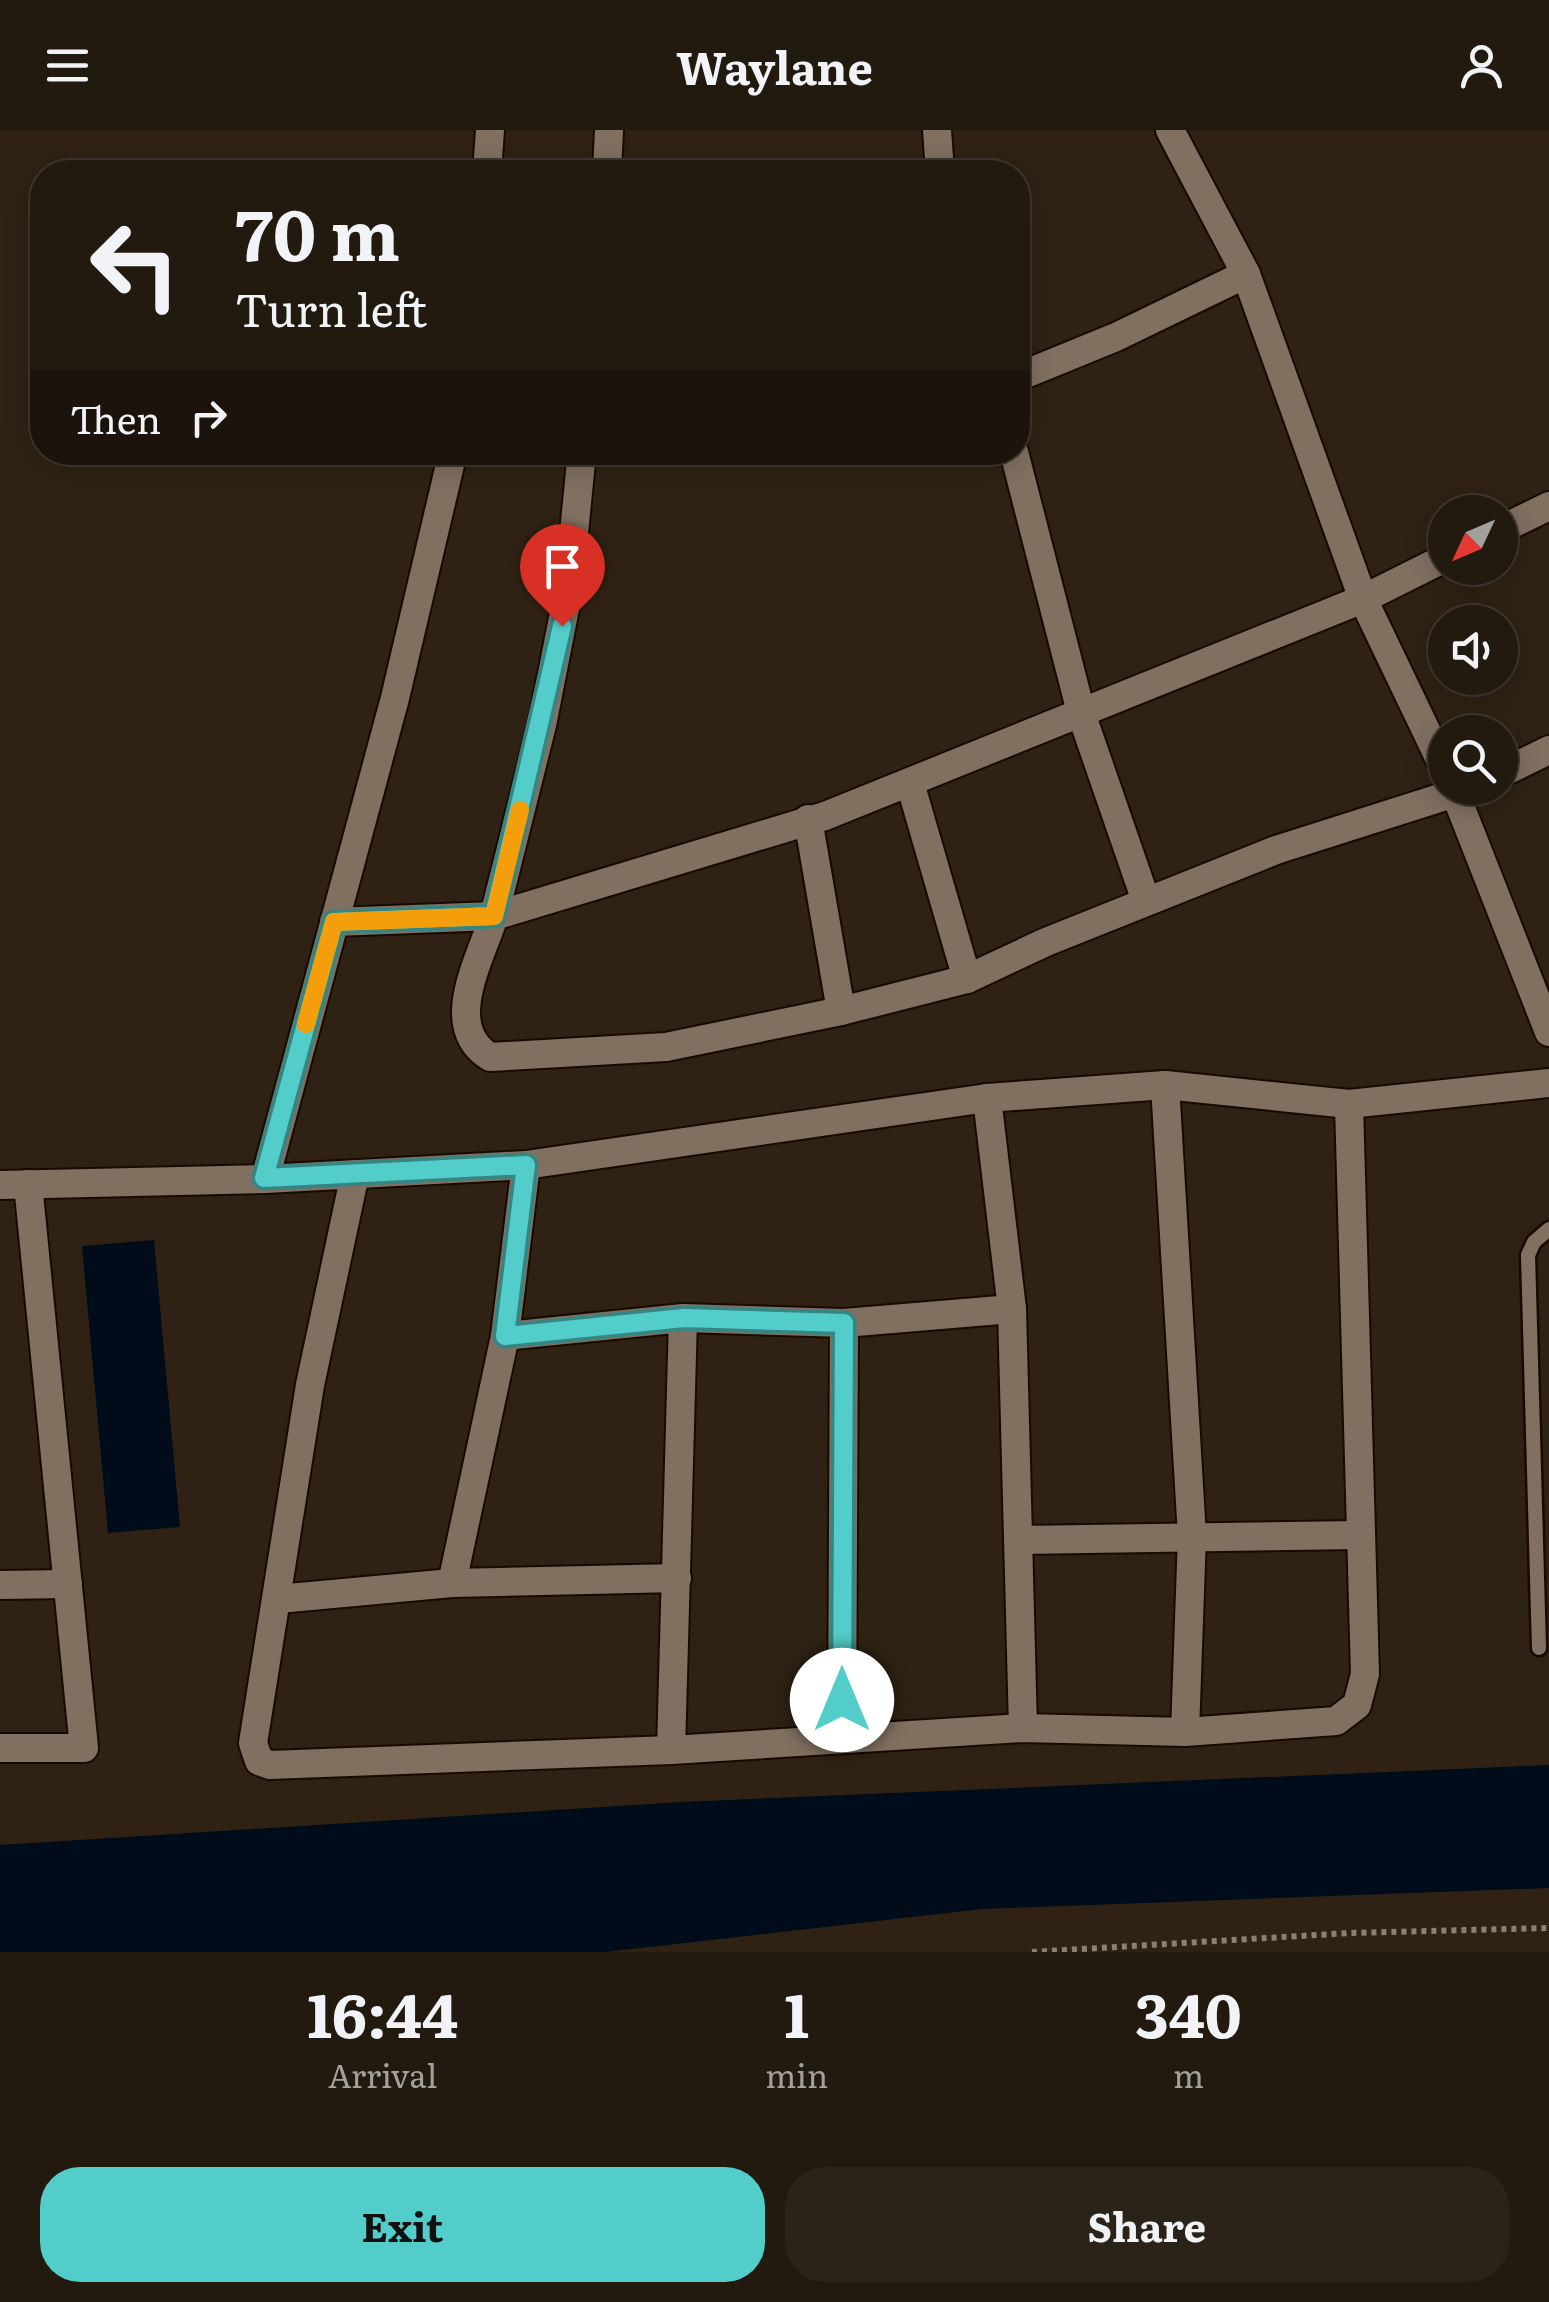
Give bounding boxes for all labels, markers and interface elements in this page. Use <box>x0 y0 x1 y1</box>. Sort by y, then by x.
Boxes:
text: Waylane <box>676 32 873 99</box>
icon: menu <box>40 38 95 93</box>
icon: person <box>1454 38 1509 93</box>
text: 70 m <box>235 179 400 283</box>
icon: left <box>70 200 200 330</box>
text: Turn left <box>235 274 427 341</box>
text: Then <box>70 389 161 446</box>
icon: right <box>181 390 236 445</box>
north arrow <box>1428 495 1518 585</box>
map controls <box>1428 495 1518 805</box>
pin <box>520 524 605 627</box>
icon: arrive <box>535 539 590 594</box>
button: sound <box>1428 605 1518 695</box>
button: search <box>1428 715 1518 805</box>
position arrow <box>790 1648 894 1752</box>
text: 16:44 <box>307 1967 458 2056</box>
text: 1 <box>784 1967 809 2056</box>
text: 340 <box>1135 1967 1242 2056</box>
text: Arrival <box>328 2050 437 2098</box>
text: min <box>765 2050 828 2098</box>
text: m <box>1173 2050 1204 2098</box>
button: Exit <box>40 2167 765 2282</box>
button: Share <box>785 2167 1509 2282</box>

